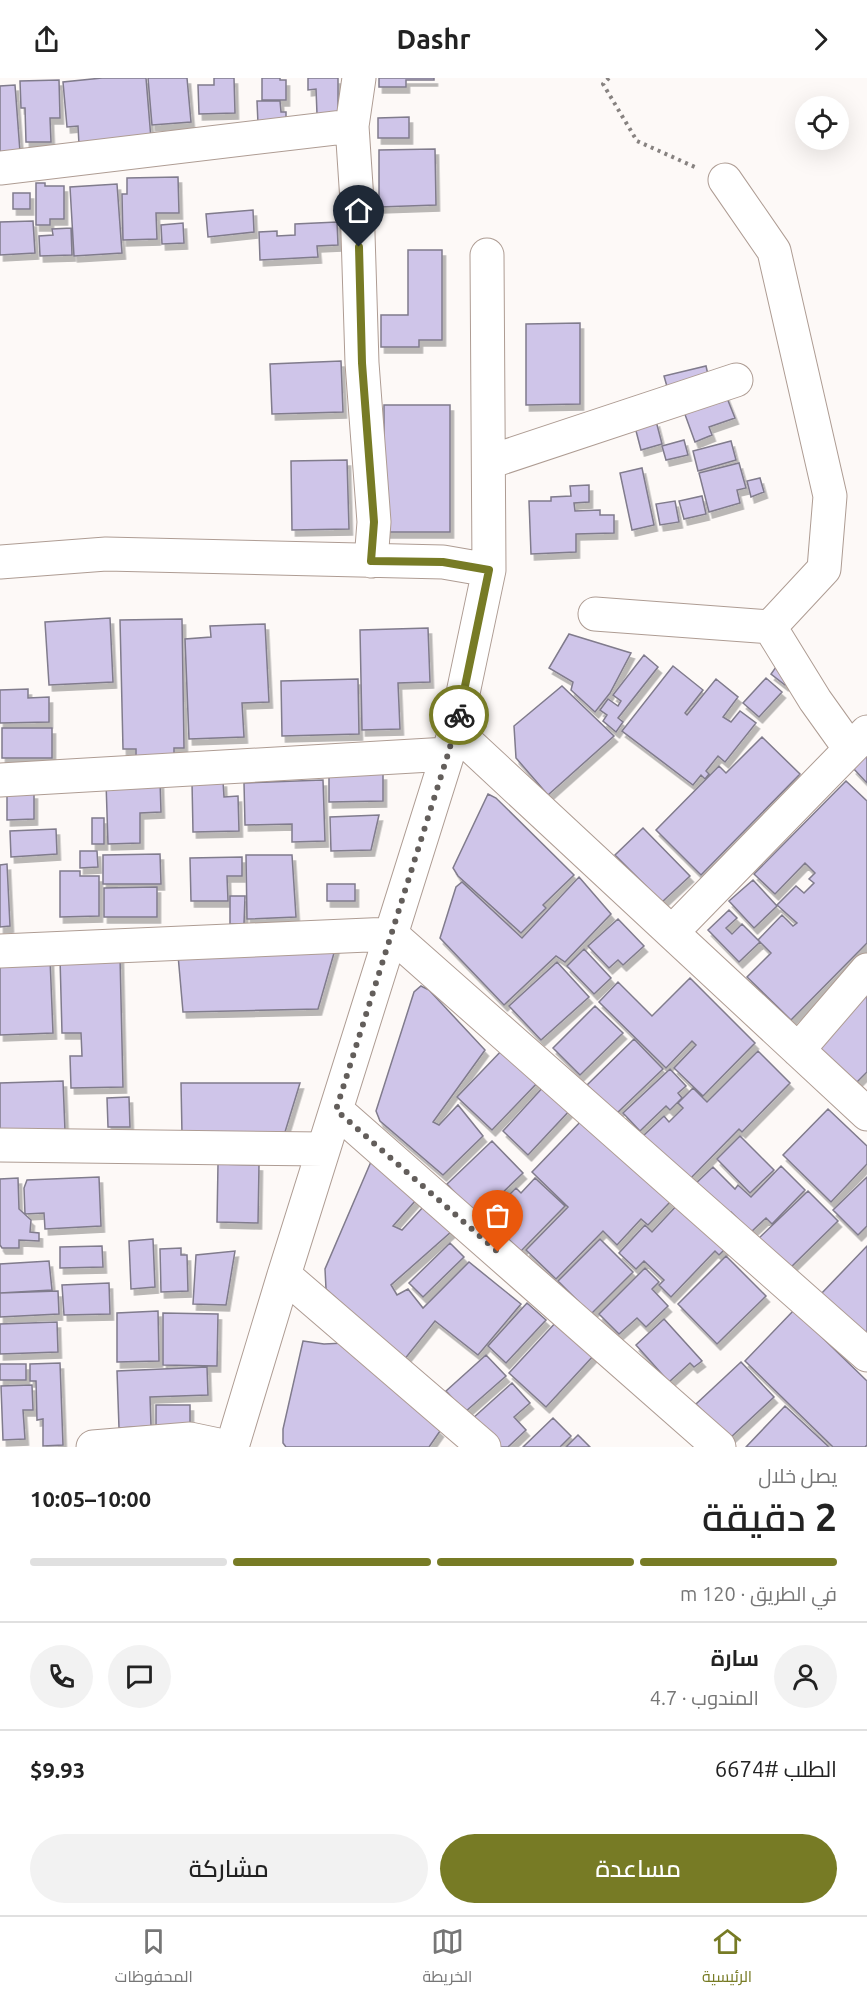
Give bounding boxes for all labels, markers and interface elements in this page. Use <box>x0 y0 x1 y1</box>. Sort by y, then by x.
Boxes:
icon: share <box>30 23 63 56</box>
icon: forward <box>804 23 837 56</box>
text: Dashr <box>397 24 471 54</box>
map controls <box>795 96 849 150</box>
button: locate <box>795 96 849 150</box>
pin <box>333 185 384 247</box>
icon: home <box>342 194 375 227</box>
courier <box>429 685 489 745</box>
icon: bike <box>443 699 476 732</box>
pin <box>472 1190 523 1252</box>
icon: bag <box>481 1199 514 1232</box>
text: يصل خلال <box>758 1464 837 1487</box>
text: 10:00–10:05 <box>30 1486 151 1511</box>
text: 2 دقيقة <box>702 1495 837 1538</box>
text: في الطريق · 120 m <box>680 1582 837 1605</box>
button: phone <box>30 1645 93 1708</box>
button: chat <box>108 1645 171 1708</box>
text: سارة <box>711 1645 759 1670</box>
button: person <box>774 1645 837 1708</box>
text: المندوب · 4.7 <box>650 1686 759 1709</box>
text: الطلب #6674 <box>715 1756 837 1781</box>
text: $9.93 <box>30 1757 85 1782</box>
button: مشاركة <box>30 1834 428 1903</box>
button: مساعدة <box>440 1834 837 1903</box>
tab: المحفوظات <box>115 1925 193 1991</box>
tab: الخريطة <box>422 1925 472 1991</box>
tab: الرئيسية <box>702 1925 752 1991</box>

